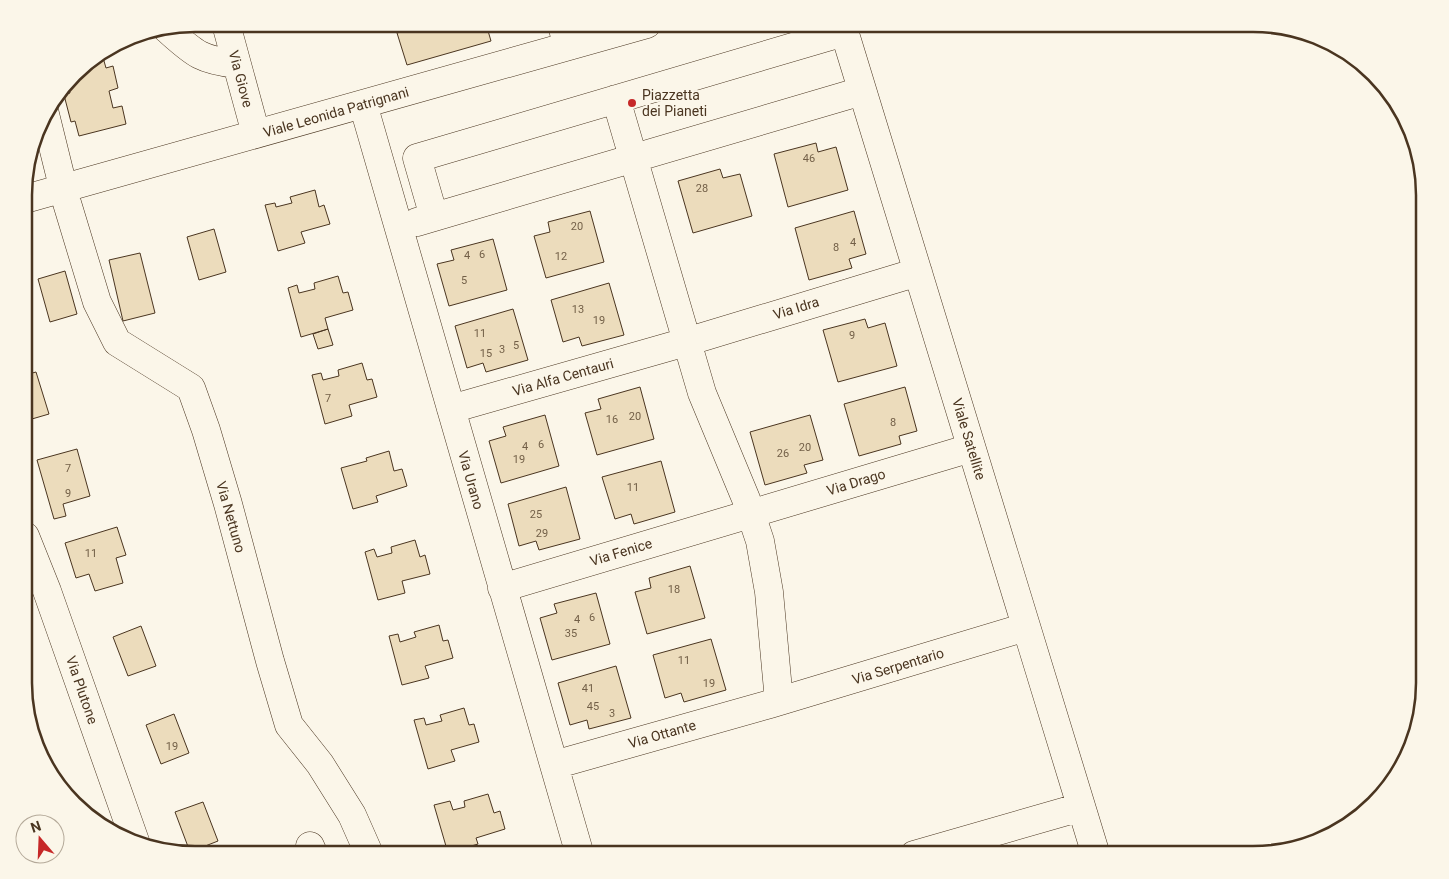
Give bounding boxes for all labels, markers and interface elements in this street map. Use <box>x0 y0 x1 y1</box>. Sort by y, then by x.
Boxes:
street label: Via Giove <box>226 49 256 109</box>
street label: Viale Leonida Patrignani <box>261 84 411 140</box>
place label: Piazzetta dei Pianeti <box>642 87 707 119</box>
marker: Piazzetta dei Pianeti <box>626 97 638 109</box>
house number: 46 <box>803 152 815 165</box>
house number: 28 <box>696 182 708 195</box>
house number: 20 <box>571 220 583 233</box>
house number: 4 <box>850 236 856 249</box>
house number: 8 <box>833 241 839 254</box>
house number: 6 <box>479 248 485 261</box>
house number: 4 <box>464 249 470 262</box>
house number: 12 <box>555 250 567 263</box>
house number: 5 <box>461 274 467 287</box>
street label: Via Idra <box>771 293 821 323</box>
house number: 13 <box>572 303 584 316</box>
house number: 19 <box>593 314 605 327</box>
house number: 11 <box>474 327 486 340</box>
house number: 9 <box>849 329 855 342</box>
house number: 5 <box>513 339 519 352</box>
house number: 3 <box>499 343 505 356</box>
house number: 15 <box>480 347 492 360</box>
street label: Via Alfa Centauri <box>511 355 615 399</box>
house number: 7 <box>325 392 331 405</box>
street label: Viale Satellite <box>949 396 989 482</box>
house number: 20 <box>629 410 641 423</box>
house number: 16 <box>606 413 618 426</box>
house number: 8 <box>890 416 896 429</box>
house number: 6 <box>538 438 544 451</box>
house number: 4 <box>522 440 528 453</box>
house number: 20 <box>799 441 811 454</box>
house number: 26 <box>777 447 789 460</box>
street label: Via Urano <box>455 449 487 511</box>
house number: 19 <box>513 453 525 466</box>
house number: 7 <box>65 462 71 475</box>
street label: Via Drago <box>825 465 887 498</box>
street label: Via Nettuno <box>213 480 249 554</box>
house number: 11 <box>627 481 639 494</box>
house number: 9 <box>65 487 71 500</box>
house number: 25 <box>530 508 542 521</box>
house number: 29 <box>536 527 548 540</box>
street label: Via Fenice <box>588 535 654 569</box>
house number: 11 <box>85 547 97 560</box>
house number: 18 <box>668 583 680 596</box>
house number: 6 <box>589 611 595 624</box>
house number: 4 <box>574 613 580 626</box>
house number: 35 <box>565 627 577 640</box>
street label: Via Serpentario <box>850 644 946 688</box>
street label: Via Plutone <box>63 654 101 726</box>
house number: 11 <box>678 654 690 667</box>
house number: 19 <box>703 677 715 690</box>
house number: 41 <box>582 682 594 695</box>
house number: 45 <box>587 700 599 713</box>
house number: 3 <box>609 707 615 720</box>
street label: Via Ottante <box>626 717 698 751</box>
house number: 19 <box>166 740 178 753</box>
north arrow <box>15 814 65 864</box>
text: N <box>28 818 43 836</box>

